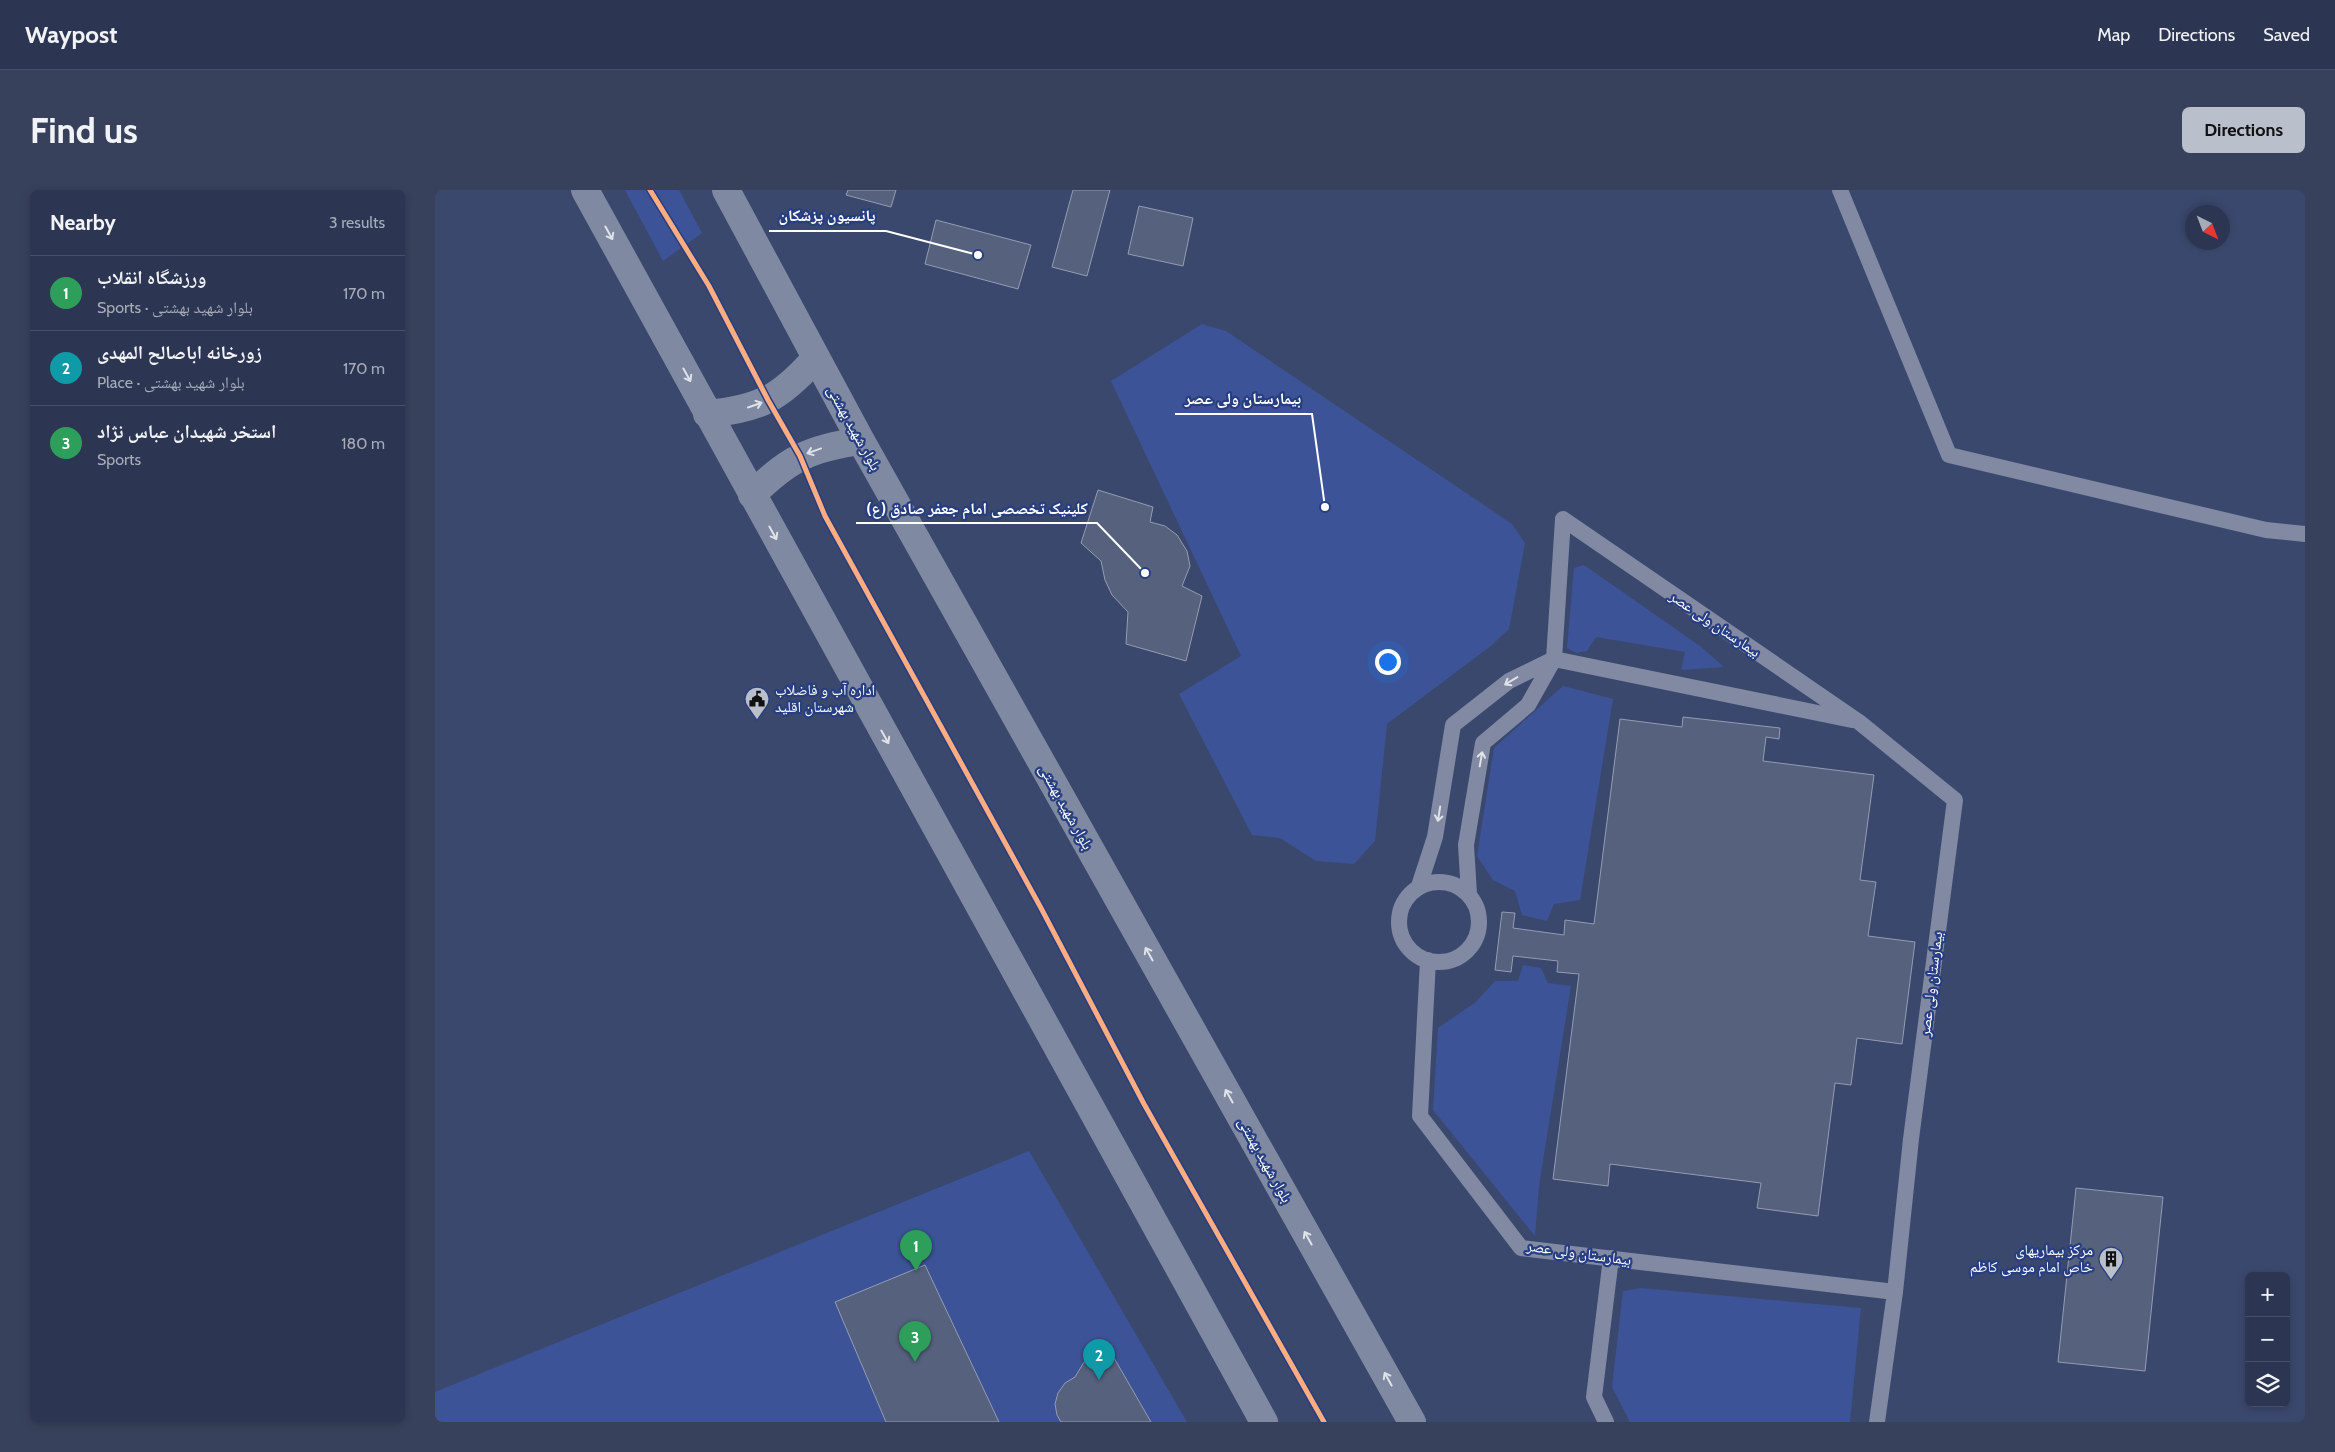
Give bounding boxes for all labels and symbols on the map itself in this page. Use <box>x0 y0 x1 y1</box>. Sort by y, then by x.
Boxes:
callout: پانسیون پزشکان <box>769 200 886 231</box>
north arrow <box>2185 205 2230 250</box>
text: پانسیون پزشکان <box>778 206 876 225</box>
one-way arrow <box>604 225 614 240</box>
one-way arrow <box>682 368 692 382</box>
street label: بلوار شهید بهشتی <box>822 382 885 474</box>
callout: بیمارستان ولی عصر <box>1175 383 1312 414</box>
text: بیمارستان ولی عصر <box>1184 389 1301 408</box>
one-way arrow <box>747 400 762 409</box>
one-way arrow <box>806 447 822 456</box>
callout: کلینیک تخصصی امام جعفر صادق (ع) <box>856 492 1097 523</box>
text: کلینیک تخصصی امام جعفر صادق (ع) <box>866 499 1088 520</box>
one-way arrow <box>768 526 778 541</box>
street label: بیمارستان ولی عصر <box>1665 586 1764 662</box>
your location <box>1375 649 1401 675</box>
one-way arrow <box>1504 676 1518 686</box>
place label: اداره آب و فاضلاب شهرستان اقلید <box>775 681 875 717</box>
public building icon: اداره آب و فاضلاب شهرستان اقلید <box>744 686 770 720</box>
one-way arrow <box>881 729 891 743</box>
one-way arrow <box>1476 751 1486 767</box>
street label: بلوار شهید بهشتی <box>1034 761 1097 853</box>
one-way arrow <box>1433 805 1443 821</box>
street label: بیمارستان ولی عصر <box>1916 930 1947 1039</box>
one-way arrow <box>1144 947 1154 962</box>
one-way arrow <box>1223 1089 1233 1104</box>
street label: بلوار شهید بهشتی <box>1233 1114 1296 1206</box>
pin: 1 <box>900 1230 932 1271</box>
one-way arrow <box>1303 1230 1313 1245</box>
street label: بیمارستان ولی عصر <box>1524 1237 1633 1270</box>
place label: مرکز بیماریهای خاص امام موسی کاظم <box>1970 1241 2093 1277</box>
building icon: مرکز بیماریهای خاص امام موسی کاظم <box>2098 1246 2124 1280</box>
pin: 3 <box>899 1321 931 1362</box>
pin: 2 <box>1083 1339 1115 1380</box>
one-way arrow <box>1382 1373 1392 1387</box>

